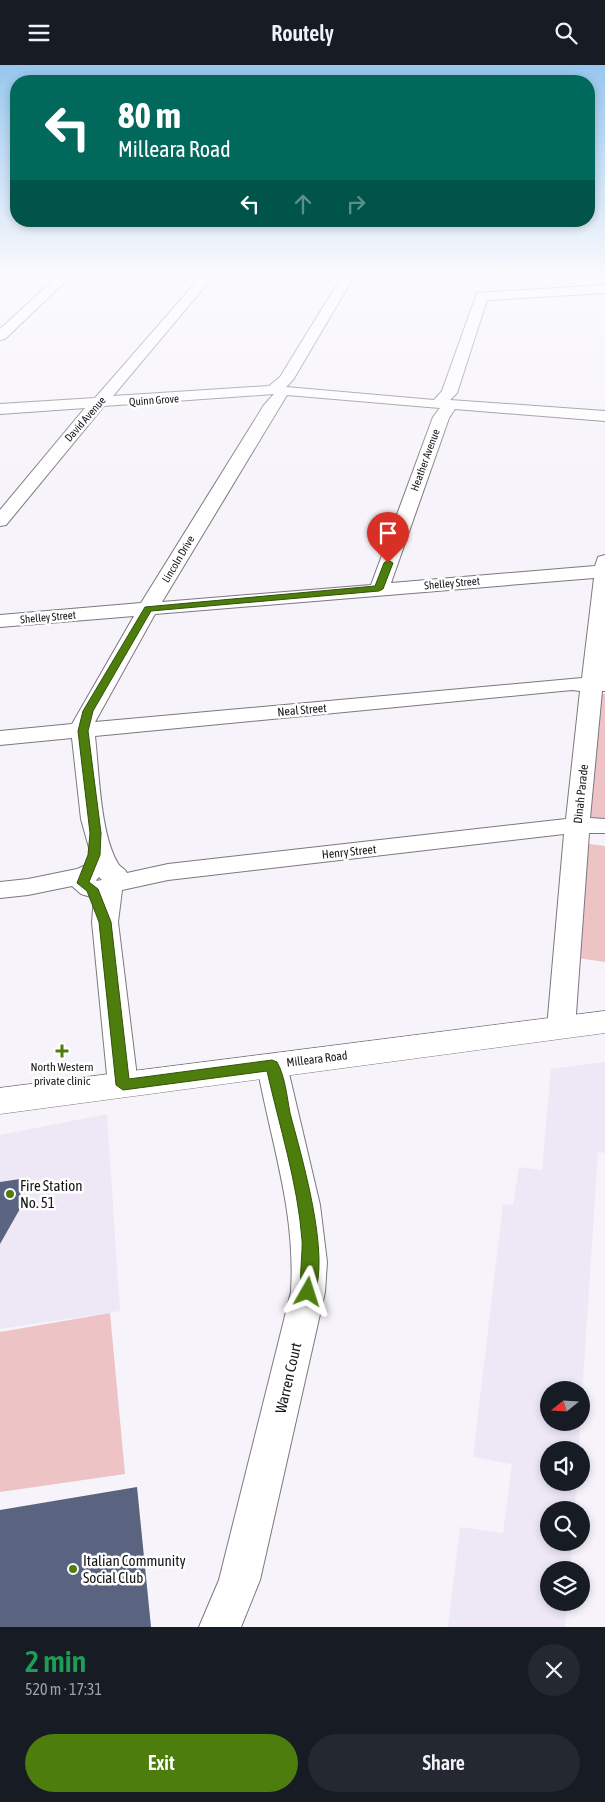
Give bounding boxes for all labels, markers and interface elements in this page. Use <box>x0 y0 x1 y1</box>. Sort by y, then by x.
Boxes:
icon: menu <box>25 19 53 47</box>
icon: search <box>552 19 580 47</box>
text: Routely <box>271 20 334 46</box>
icon: left <box>35 95 100 160</box>
text: 80 m <box>118 95 181 135</box>
text: Milleara Road <box>118 136 231 162</box>
icon: left <box>236 190 264 218</box>
icon: ahead <box>289 190 317 218</box>
icon: right <box>342 190 370 218</box>
street label: Quinn Grove <box>129 392 179 408</box>
street label: David Avenue <box>62 394 108 444</box>
street label: Heather Avenue <box>408 427 442 493</box>
pin <box>367 512 409 563</box>
icon: arrive <box>374 519 402 547</box>
street label: Lincoln Drive <box>159 533 197 585</box>
street label: Shelley Street <box>424 575 480 591</box>
street label: Shelley Street <box>20 609 76 625</box>
street label: Neal Street <box>277 701 328 719</box>
street label: Dinah Parade <box>571 764 591 824</box>
street label: Henry Street <box>321 842 377 862</box>
marker: North Western private clinic <box>55 1044 69 1058</box>
street label: Milleara Road <box>286 1048 348 1070</box>
place label: North Western private clinic <box>30 1060 94 1088</box>
place label: Fire Station No. 51 <box>20 1177 82 1211</box>
marker: Fire Station No. 51 <box>4 1188 16 1200</box>
position arrow <box>281 1265 333 1317</box>
street label: Warren Court <box>272 1341 304 1415</box>
north arrow <box>540 1381 590 1431</box>
map controls <box>540 1381 590 1611</box>
button: sound <box>540 1441 590 1491</box>
button: search <box>540 1501 590 1551</box>
place label: Italian Community Social Club <box>83 1552 186 1586</box>
button: layers <box>540 1561 590 1611</box>
marker: Italian Community Social Club <box>67 1563 79 1575</box>
text: 2 min <box>25 1644 86 1678</box>
button: close <box>528 1644 580 1696</box>
text: 520 m · 17:31 <box>25 1680 102 1698</box>
button: Exit <box>25 1734 298 1792</box>
button: Share <box>308 1734 580 1792</box>

